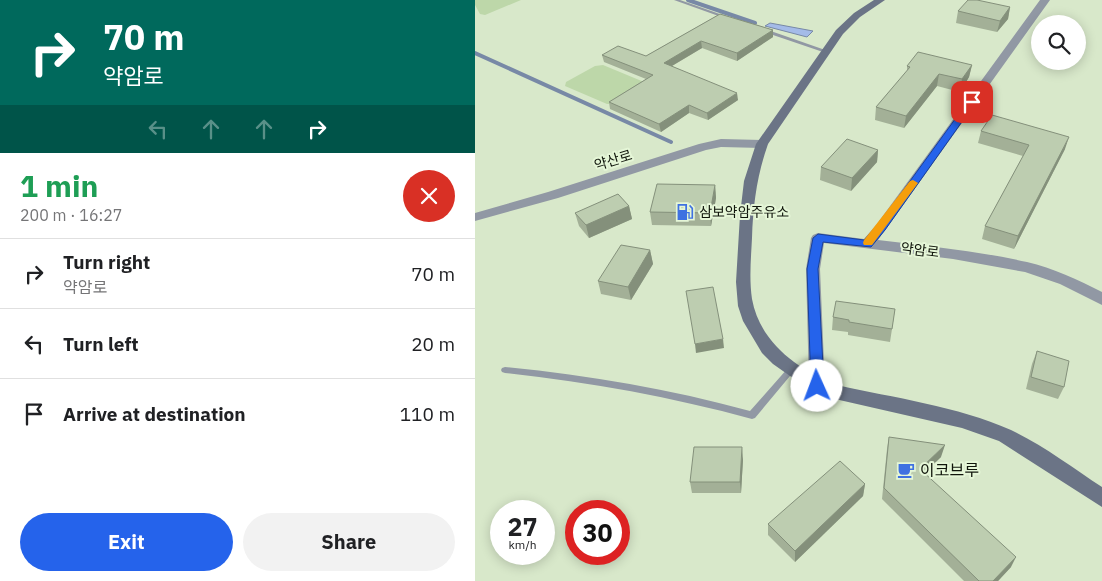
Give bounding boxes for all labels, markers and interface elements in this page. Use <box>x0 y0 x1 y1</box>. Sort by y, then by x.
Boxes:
text: 70 m <box>103 14 185 60</box>
map controls <box>1031 15 1086 70</box>
button: search <box>1031 15 1086 70</box>
icon: right <box>20 20 85 85</box>
text: 약암로 <box>103 61 164 90</box>
pin <box>951 81 993 123</box>
icon: arrive <box>958 88 986 116</box>
icon: left <box>144 115 172 143</box>
icon: ahead <box>197 115 225 143</box>
icon: ahead <box>250 115 278 143</box>
icon: right <box>303 115 331 143</box>
street label: 약산로 <box>592 146 634 174</box>
text: 1 min <box>20 166 98 205</box>
button: close <box>403 170 455 222</box>
fuel station icon: 삼보약암주유소 <box>675 202 695 222</box>
place label: 삼보약암주유소 <box>699 203 789 221</box>
text: 200 m · 16:27 <box>20 205 122 225</box>
street label: 약암로 <box>900 239 940 261</box>
text: Turn right <box>63 250 150 274</box>
icon: right <box>20 260 48 288</box>
text: 70 m <box>411 262 455 286</box>
text: 약암로 <box>63 277 107 297</box>
icon: left <box>20 330 48 358</box>
text: Turn left <box>63 332 139 356</box>
text: 20 m <box>411 332 455 356</box>
position arrow <box>790 359 842 411</box>
icon: arrive <box>20 400 48 428</box>
text: Arrive at destination <box>63 402 246 426</box>
text: 110 m <box>400 402 455 426</box>
cafe icon: 이코브루 <box>896 460 916 480</box>
place label: 이코브루 <box>920 460 979 480</box>
speed limit sign: 30 <box>565 500 630 565</box>
text: 27 <box>507 510 538 543</box>
button: Exit <box>20 513 233 571</box>
button: Share <box>243 513 455 571</box>
text: km/h <box>508 537 537 552</box>

